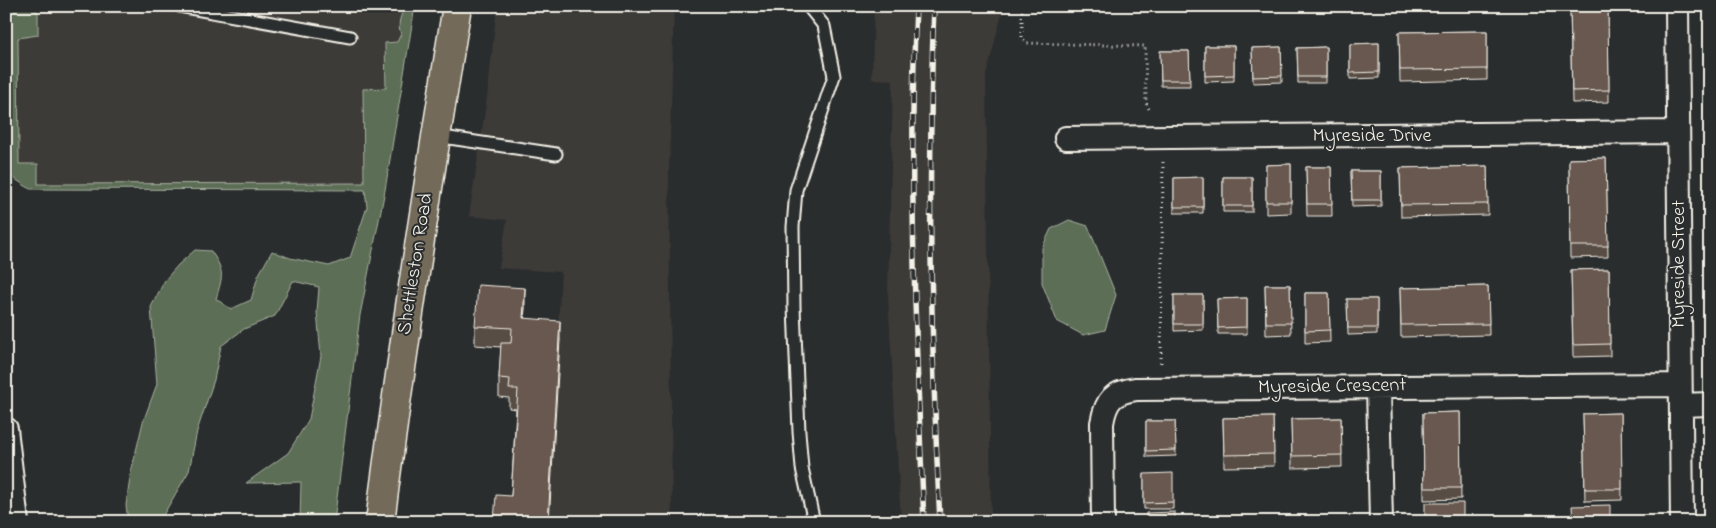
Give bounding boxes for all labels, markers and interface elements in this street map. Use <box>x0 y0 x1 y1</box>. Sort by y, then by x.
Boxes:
street label: Myreside Drive <box>1312 122 1432 151</box>
street label: Shettleston Road <box>391 191 441 337</box>
street label: Myreside Street <box>1665 200 1694 328</box>
street label: Myreside Crescent <box>1258 371 1407 403</box>

